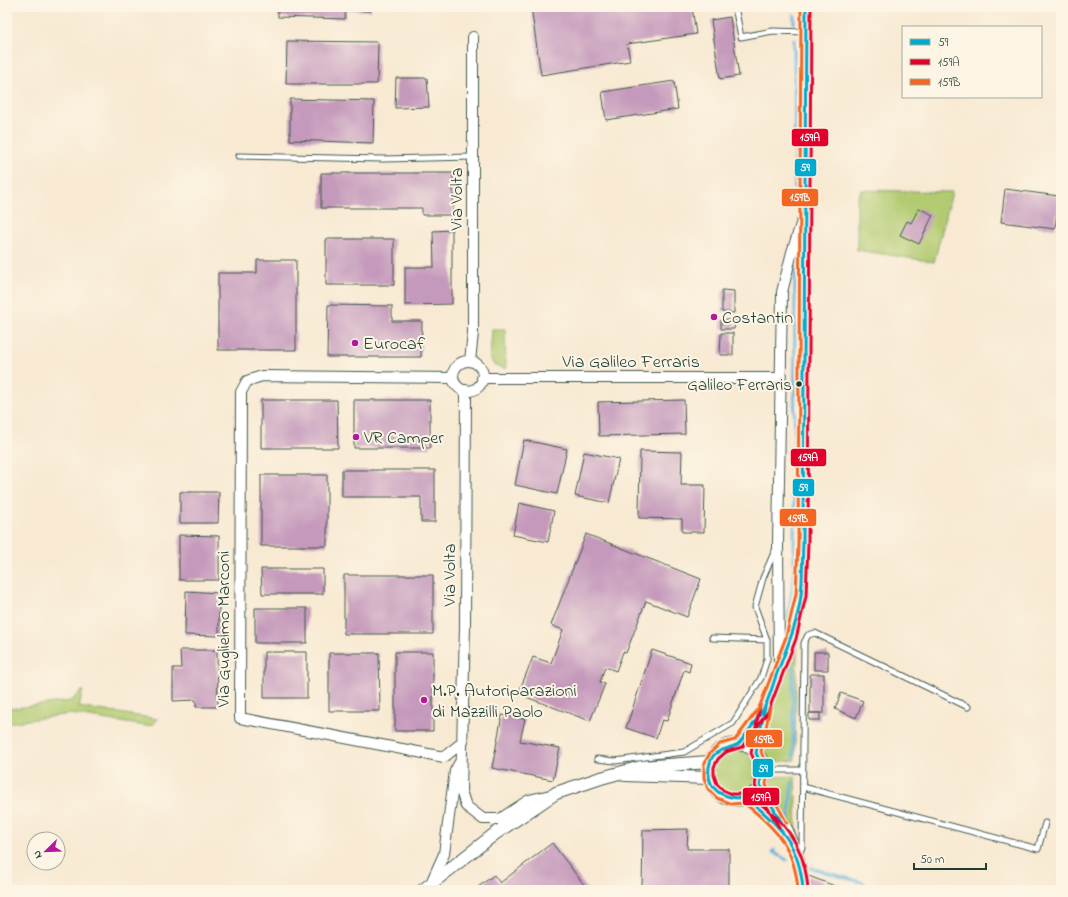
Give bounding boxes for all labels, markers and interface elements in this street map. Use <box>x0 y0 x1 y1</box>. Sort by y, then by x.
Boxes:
legend <box>902 26 1042 98</box>
text: 59 <box>938 34 949 52</box>
text: 159A <box>938 54 960 72</box>
text: 159B <box>938 74 960 92</box>
line badge: 159A <box>791 128 829 147</box>
text: 159A <box>800 130 820 146</box>
line badge: 59 <box>794 158 817 177</box>
text: 59 <box>800 160 810 176</box>
street label: Via Volta <box>445 168 471 231</box>
line badge: 159B <box>781 188 819 207</box>
text: 159B <box>790 190 811 206</box>
place label: Costantin <box>722 306 793 332</box>
marker: Costantin <box>709 312 719 322</box>
place label: Eurocaf <box>363 332 426 358</box>
marker: Eurocaf <box>350 338 360 348</box>
street label: Via Galileo Ferraris <box>561 350 700 376</box>
place label: Galileo Ferraris <box>687 373 792 398</box>
marker: Galileo Ferraris <box>794 379 804 389</box>
place label: VR Camper <box>363 426 444 452</box>
marker: VR Camper <box>351 432 361 442</box>
line badge: 159A <box>790 448 827 467</box>
text: 159A <box>798 450 818 466</box>
line badge: 59 <box>792 478 815 497</box>
text: 59 <box>798 480 808 496</box>
line badge: 159B <box>779 508 817 527</box>
text: 159B <box>788 511 809 527</box>
street label: Via Volta <box>438 544 464 607</box>
street label: Via Guglielmo Marconi <box>212 551 239 708</box>
place label: M.P. Autoriparazioni di Mazzilli Paolo <box>432 679 577 726</box>
marker: M.P. Autoriparazioni di Mazzilli Paolo <box>419 695 429 705</box>
line badge: 159B <box>745 729 783 748</box>
text: 159B <box>754 732 775 748</box>
line badge: 59 <box>752 758 774 778</box>
text: 59 <box>758 761 768 777</box>
line badge: 159A <box>742 787 780 806</box>
text: 159A <box>751 790 771 806</box>
north arrow <box>26 831 66 871</box>
scale bar <box>914 845 986 871</box>
text: N <box>29 848 47 861</box>
text: 50 m <box>920 851 944 869</box>

